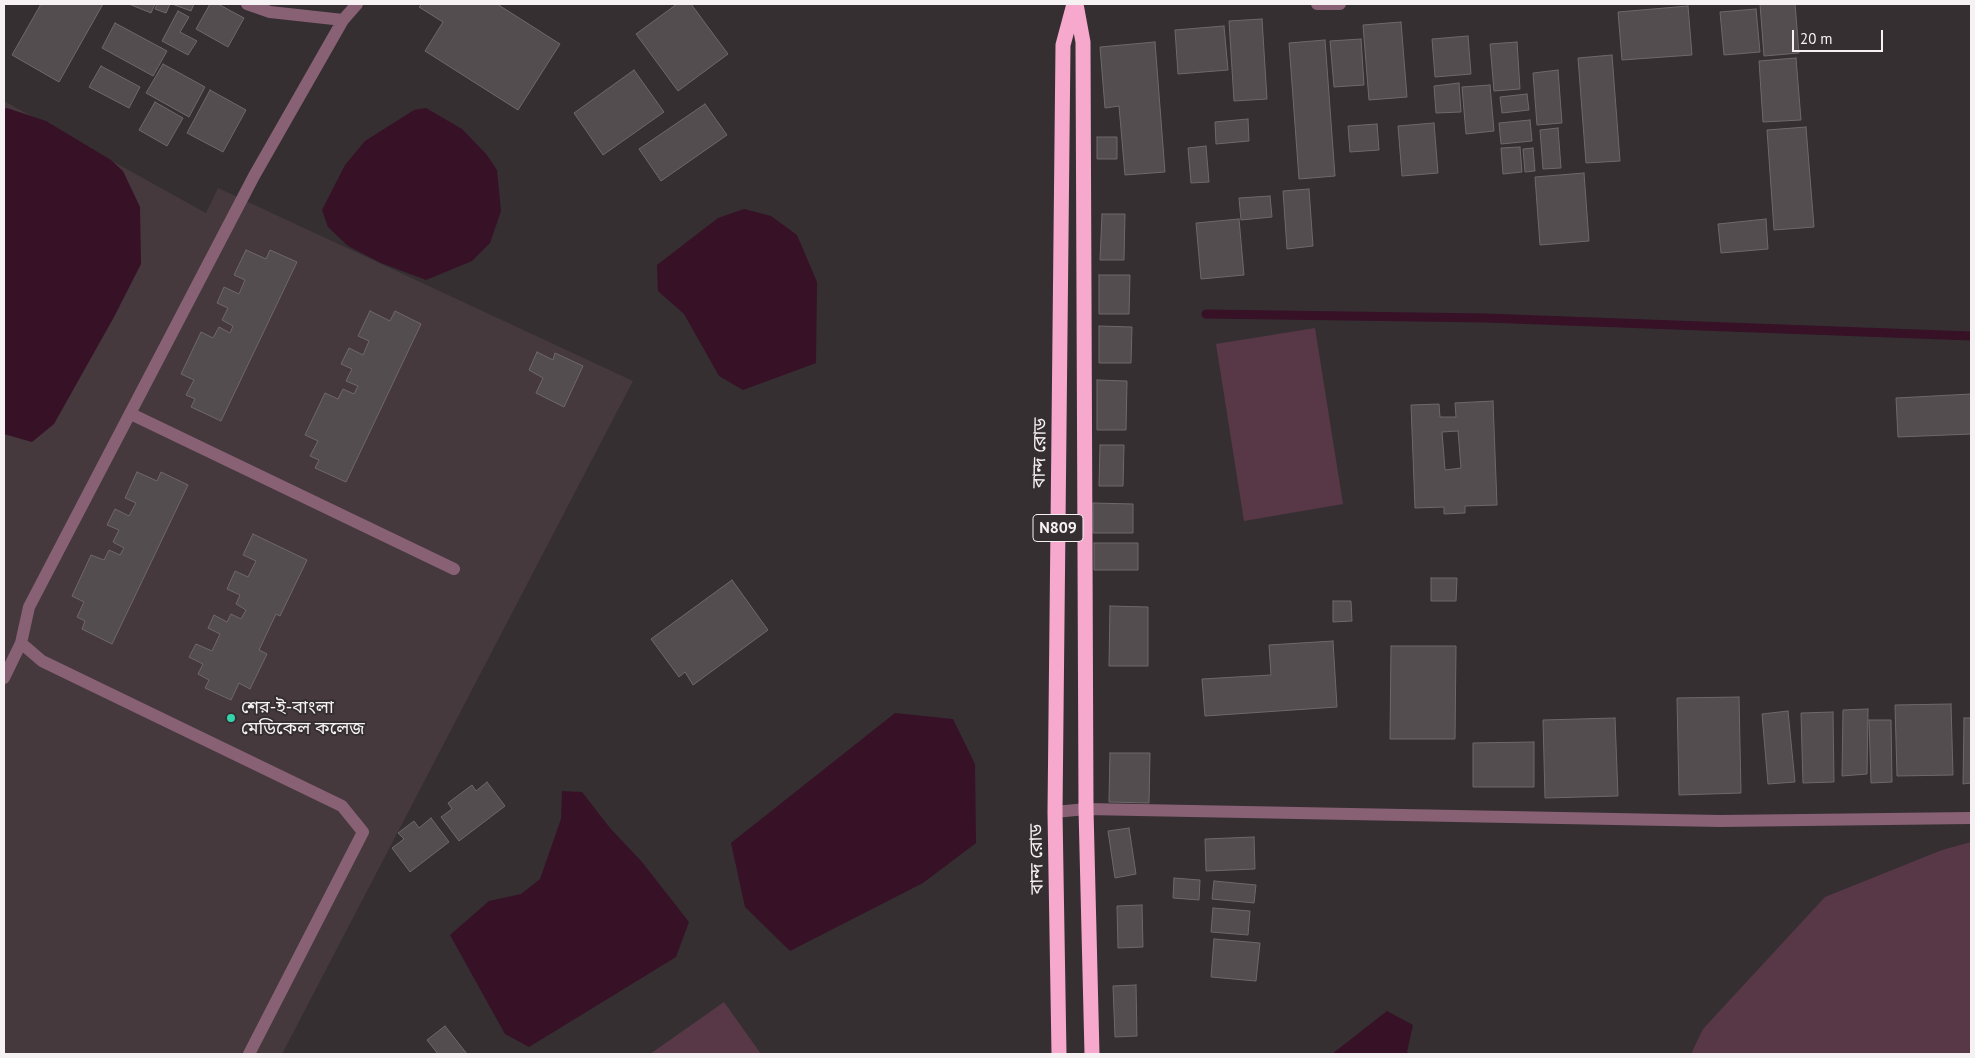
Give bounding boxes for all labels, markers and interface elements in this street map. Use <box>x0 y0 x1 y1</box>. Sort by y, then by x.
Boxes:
scale bar <box>1795 20 1886 52</box>
text: 20 m <box>1800 29 1833 48</box>
street label: বান্দ রোড <box>1029 418 1051 488</box>
road number: N809 <box>1033 514 1083 542</box>
place label: শের-ই-বাংলা মেডিকেল কলেজ <box>241 697 365 740</box>
marker: শের-ই-বাংলা মেডিকেল কলেজ <box>225 712 237 724</box>
street label: বান্দ রোড <box>1026 824 1048 894</box>

